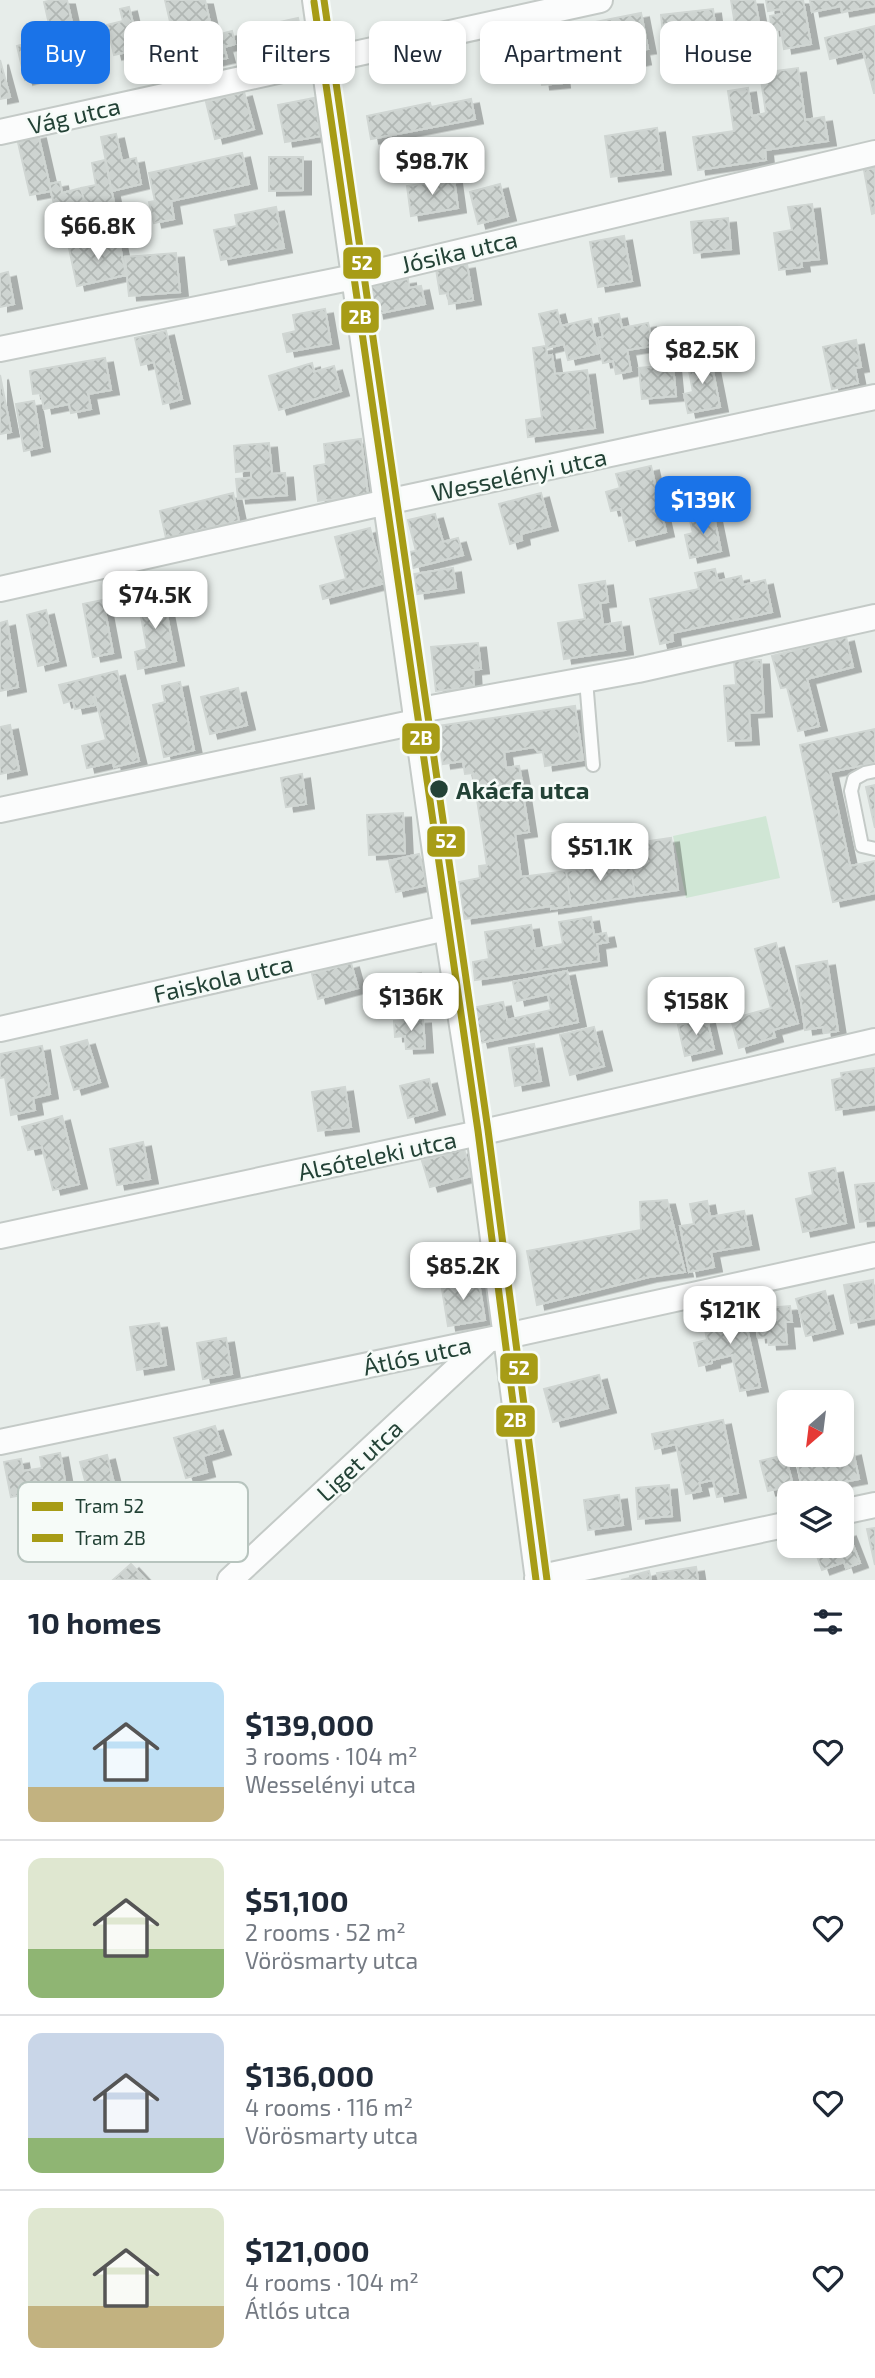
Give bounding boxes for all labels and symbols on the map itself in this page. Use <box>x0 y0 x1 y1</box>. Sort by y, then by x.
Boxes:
street label: Vág utca <box>25 90 123 140</box>
pin: $98.7K <box>375 138 489 197</box>
pin: $66.8K <box>41 202 155 262</box>
street label: Jósika utca <box>398 224 520 278</box>
line badge: 52 <box>342 246 382 280</box>
text: 52 <box>351 251 373 274</box>
line badge: 2B <box>340 300 380 334</box>
text: 2B <box>348 305 372 328</box>
pin: $82.5K <box>645 326 759 386</box>
street label: Wesselényi utca <box>429 441 609 507</box>
pin: $139K <box>654 476 752 536</box>
pin: $74.5K <box>98 572 212 631</box>
line badge: 2B <box>401 722 441 755</box>
text: 2B <box>409 726 433 749</box>
place label: Akácfa utca <box>456 775 589 804</box>
marker: Akácfa utca <box>428 778 450 800</box>
pin: $51.1K <box>543 824 657 883</box>
line badge: 52 <box>426 825 466 858</box>
text: 52 <box>435 829 457 852</box>
street label: Faiskola utca <box>150 948 296 1008</box>
pin: $136K <box>362 974 460 1033</box>
pin: $158K <box>647 978 745 1037</box>
street label: Alsóteleki utca <box>295 1124 459 1186</box>
pin: $85.2K <box>406 1242 520 1302</box>
pin: $121K <box>681 1286 779 1346</box>
street label: Átlós utca <box>360 1329 474 1381</box>
line badge: 52 <box>499 1352 539 1385</box>
text: 52 <box>508 1356 530 1379</box>
north arrow <box>777 1390 854 1466</box>
line badge: 2B <box>495 1404 536 1438</box>
text: 2B <box>503 1408 527 1431</box>
street label: Liget utca <box>310 1413 408 1507</box>
legend <box>18 1482 248 1562</box>
text: Tram 52 <box>75 1494 144 1517</box>
text: Tram 2B <box>75 1526 146 1549</box>

